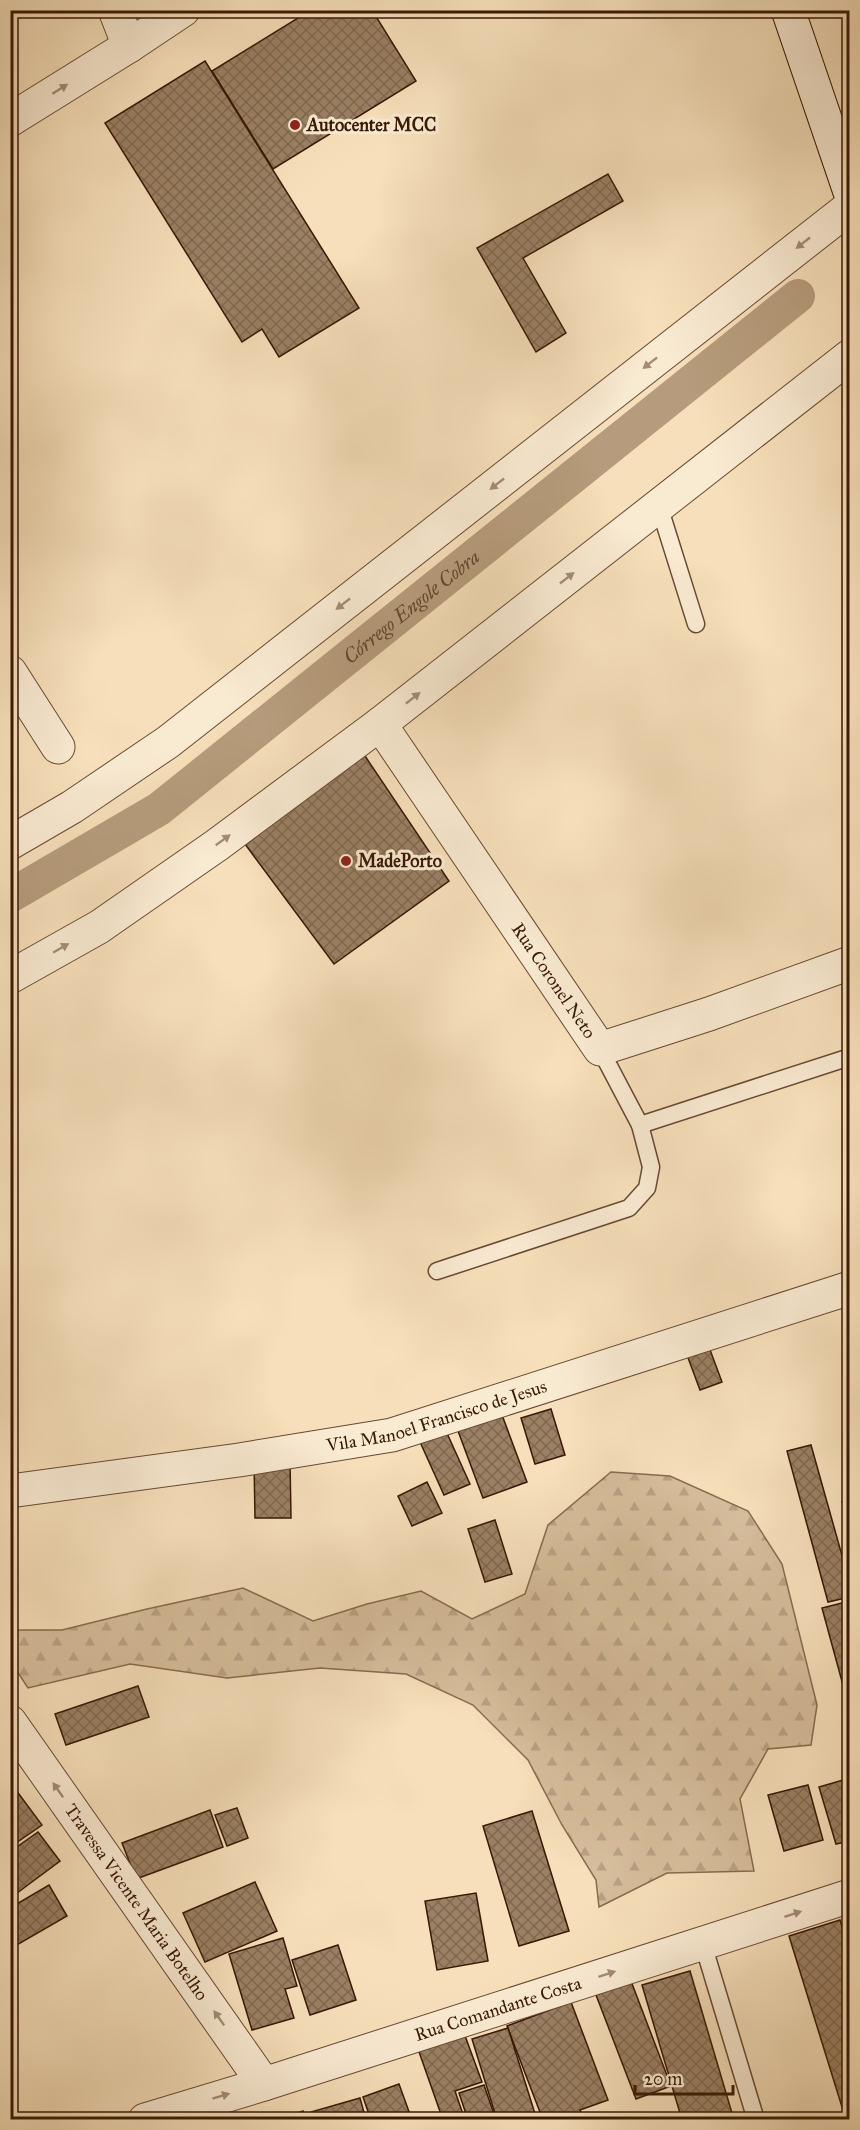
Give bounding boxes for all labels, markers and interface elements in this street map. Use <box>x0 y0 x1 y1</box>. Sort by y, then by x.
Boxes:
one-way arrow <box>52 84 68 95</box>
place label: Autocenter MCC <box>306 114 436 136</box>
marker: Autocenter MCC <box>288 118 302 132</box>
one-way arrow <box>796 237 811 249</box>
one-way arrow <box>642 357 658 370</box>
one-way arrow <box>489 477 504 489</box>
water label: Córrego Engole Cobra <box>338 544 484 669</box>
one-way arrow <box>559 572 575 585</box>
one-way arrow <box>336 598 351 610</box>
one-way arrow <box>406 693 421 705</box>
one-way arrow <box>215 834 231 846</box>
place label: MadePorto <box>358 850 442 872</box>
marker: MadePorto <box>339 854 353 868</box>
street label: Rua Coronel Neto <box>507 919 601 1043</box>
one-way arrow <box>53 944 70 954</box>
street label: Vila Manoel Francisco de Jesus <box>324 1375 550 1457</box>
one-way arrow <box>53 1782 64 1798</box>
street label: Travessa Vicente Maria Botelho <box>60 1800 213 2005</box>
one-way arrow <box>784 1909 802 1919</box>
one-way arrow <box>598 1969 616 1978</box>
street label: Rua Comandante Costa <box>412 1972 584 2046</box>
one-way arrow <box>213 2011 225 2026</box>
scale bar <box>635 2058 732 2096</box>
text: 20 m <box>644 2068 682 2090</box>
one-way arrow <box>212 2091 230 2101</box>

